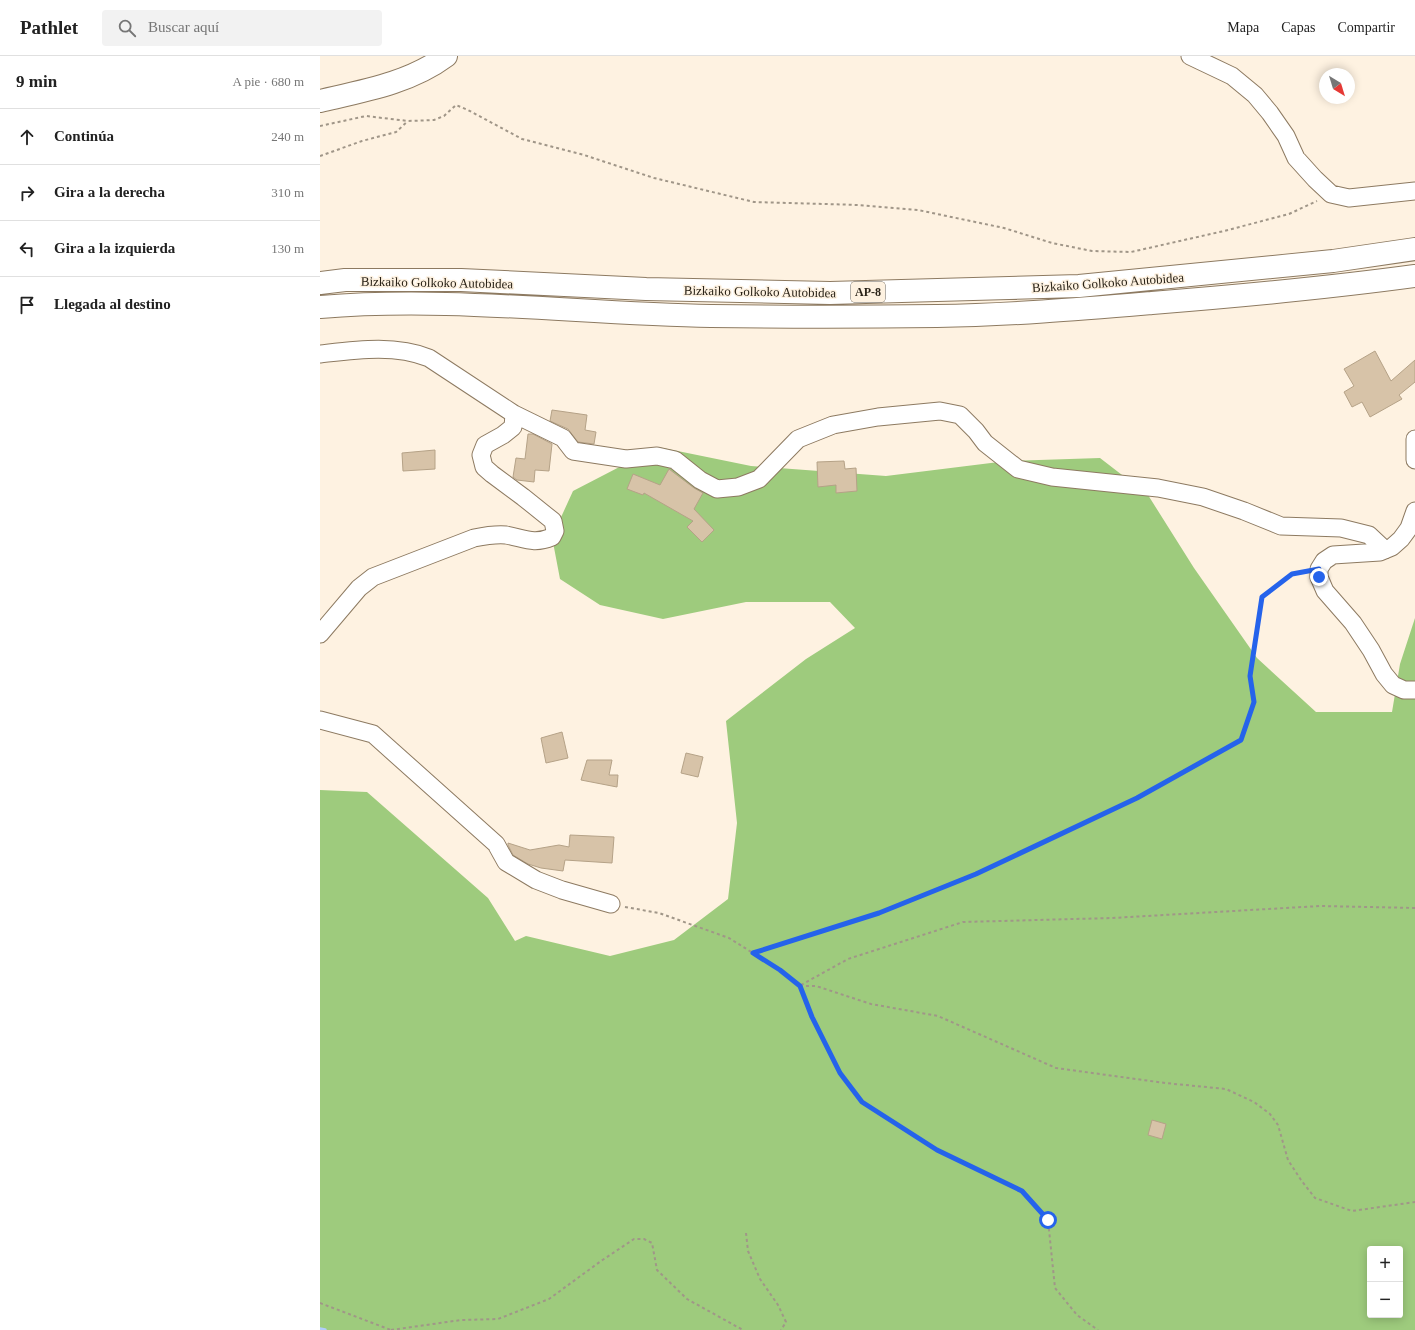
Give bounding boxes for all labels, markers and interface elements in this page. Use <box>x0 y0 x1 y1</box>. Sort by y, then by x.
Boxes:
search box <box>102 10 382 46</box>
text: Pathlet <box>20 17 78 38</box>
icon: search <box>116 17 138 39</box>
text: Buscar aquí <box>148 19 219 35</box>
text: Mapa <box>1227 20 1259 35</box>
text: Capas <box>1281 20 1315 35</box>
text: Compartir <box>1337 20 1395 35</box>
north arrow <box>1319 68 1355 104</box>
text: 9 min <box>16 72 57 91</box>
text: A pie · 680 m <box>233 74 304 89</box>
icon: ahead <box>16 126 38 148</box>
text: Continúa <box>54 128 114 144</box>
text: 240 m <box>271 129 304 144</box>
icon: right <box>16 182 38 204</box>
text: Gira a la derecha <box>54 184 165 200</box>
text: 310 m <box>271 185 304 200</box>
icon: left <box>16 238 38 260</box>
text: Gira a la izquierda <box>54 240 175 256</box>
text: 130 m <box>271 241 304 256</box>
street label: Bizkaiko Golkoko Autobidea <box>1032 270 1185 295</box>
street label: Bizkaiko Golkoko Autobidea <box>361 274 514 291</box>
road number: AP-8 <box>851 282 885 302</box>
street label: Bizkaiko Golkoko Autobidea <box>684 283 837 300</box>
icon: arrive <box>16 294 38 316</box>
text: Llegada al destino <box>54 296 171 312</box>
route end <box>1310 568 1328 586</box>
route start <box>1039 1211 1057 1229</box>
map controls <box>1367 1246 1403 1318</box>
button: + <box>1367 1246 1403 1282</box>
button: − <box>1367 1282 1403 1318</box>

